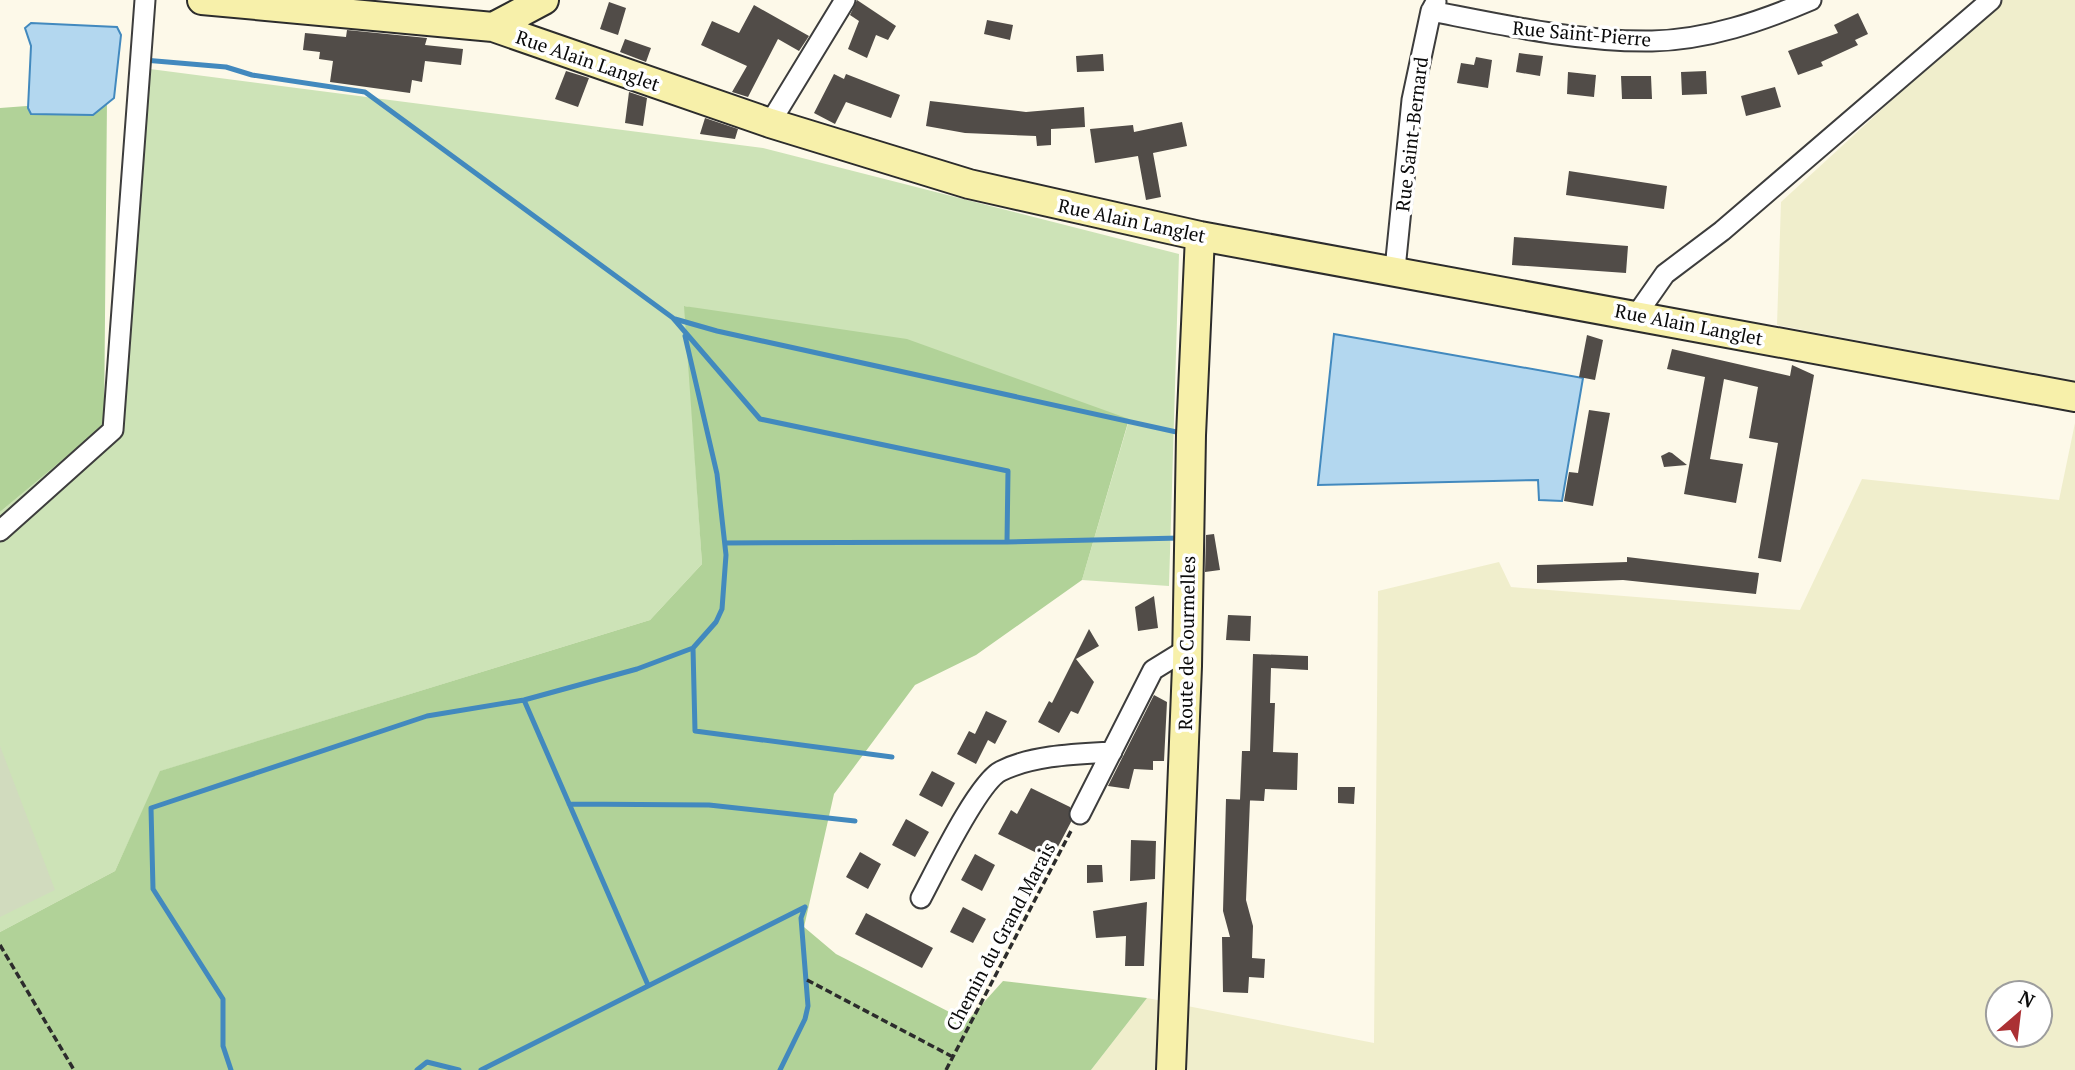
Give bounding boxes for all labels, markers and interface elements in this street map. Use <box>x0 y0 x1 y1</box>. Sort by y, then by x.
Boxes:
street label: Rue Saint-Pierre <box>1512 14 1652 52</box>
street label: Rue Alain Langlet <box>513 24 663 96</box>
street label: Rue Saint-Bernard <box>1389 55 1433 213</box>
street label: Rue Alain Langlet <box>1056 192 1208 248</box>
street label: Rue Alain Langlet <box>1613 297 1765 351</box>
street label: Route de Courmelles <box>1172 555 1200 731</box>
street label: Chemin du Grand Marais <box>940 837 1060 1035</box>
north arrow <box>1984 979 2054 1049</box>
text: N <box>2015 984 2040 1013</box>

